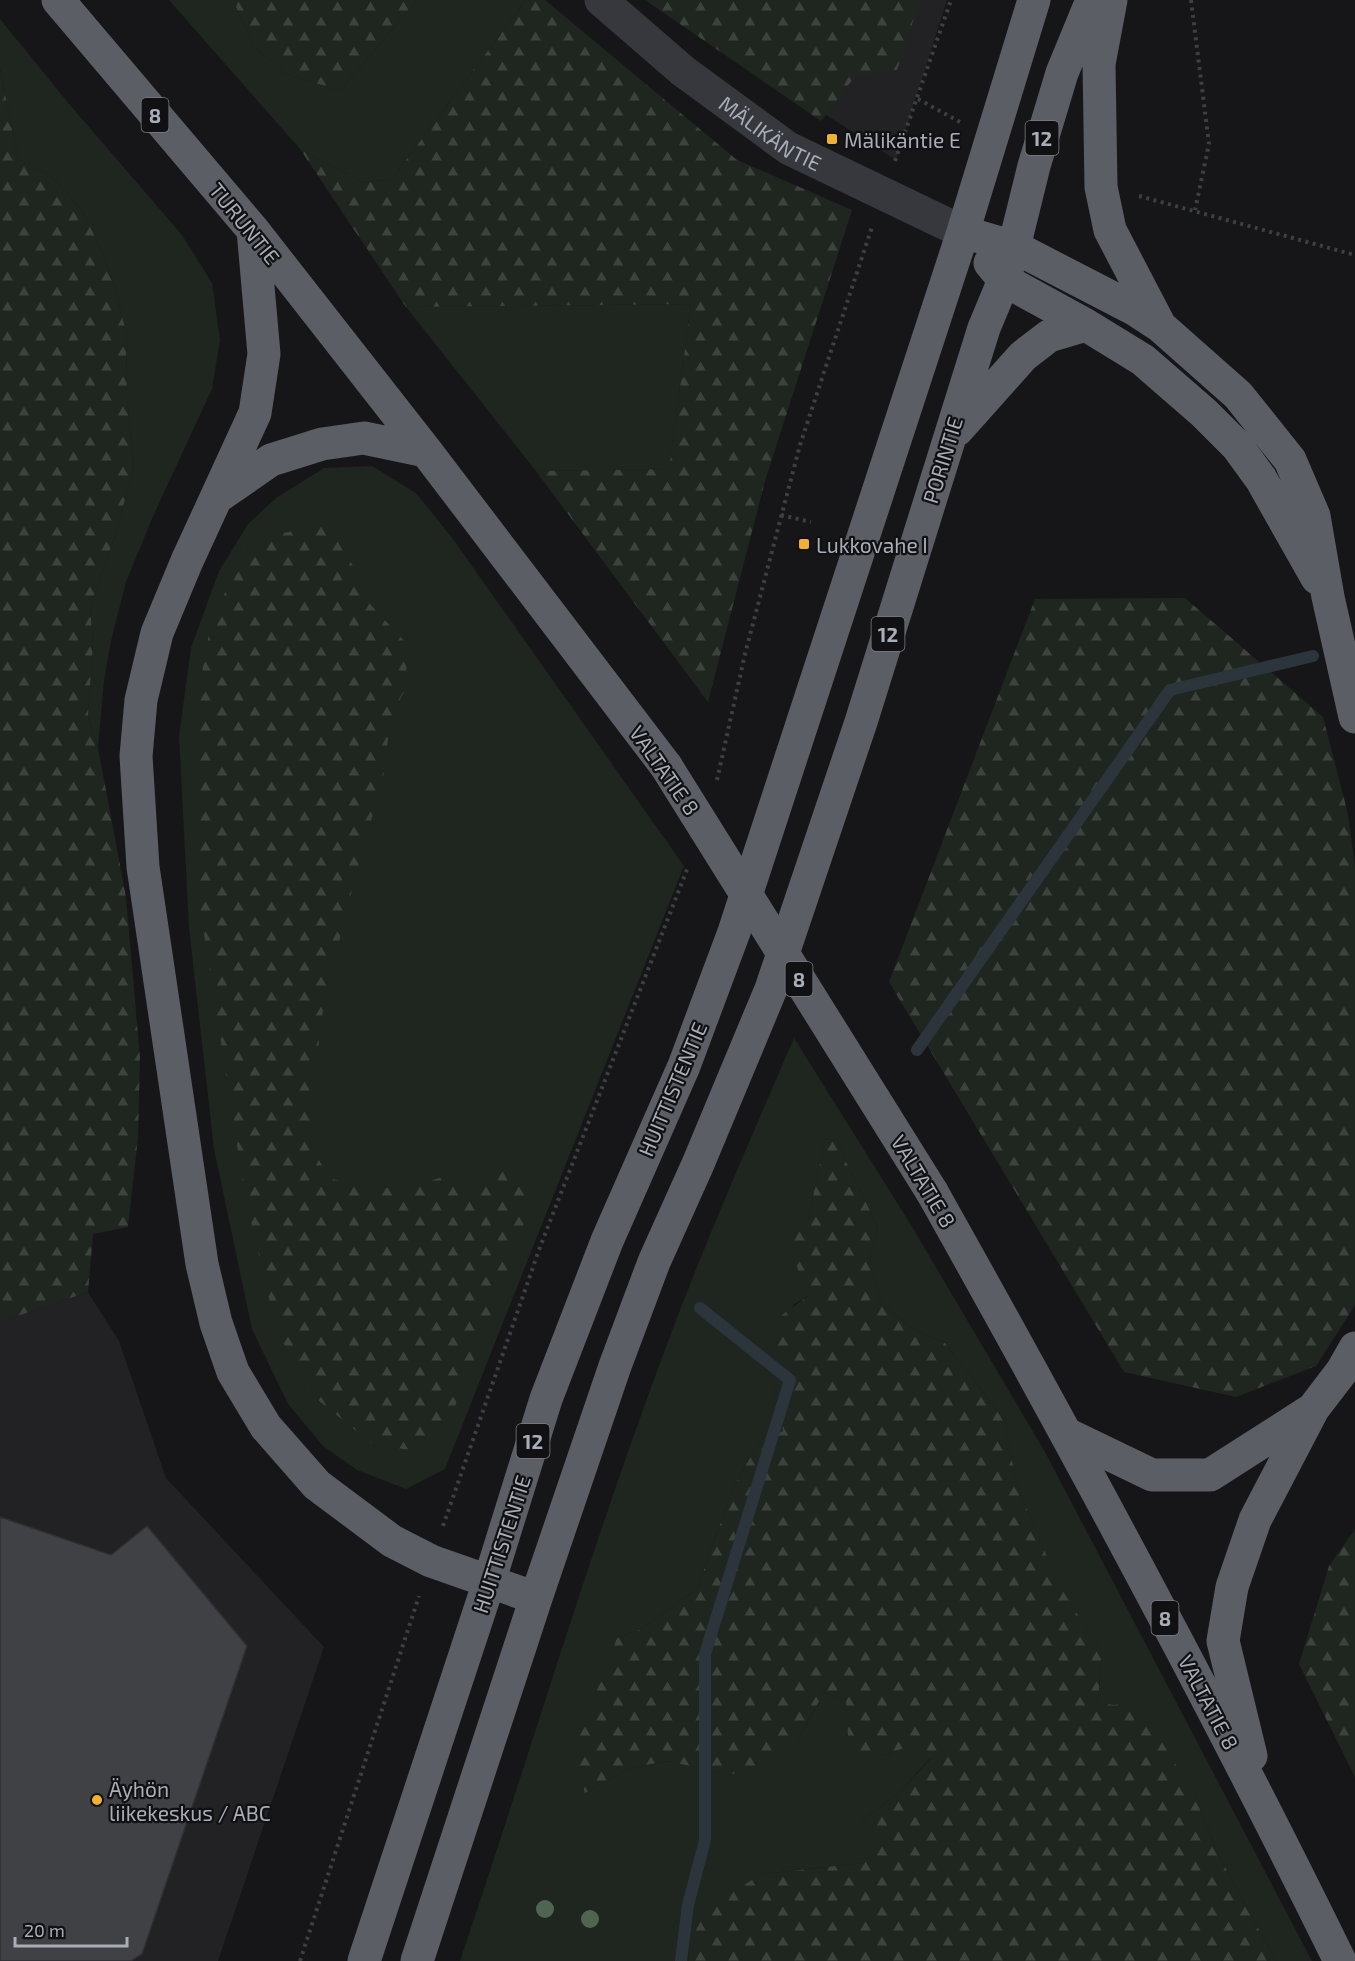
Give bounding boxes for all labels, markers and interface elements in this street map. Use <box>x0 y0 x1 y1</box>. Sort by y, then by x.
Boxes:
street label: MÄLIKÄNTIE <box>715 90 826 175</box>
road number: 8 <box>142 98 168 132</box>
road number: 12 <box>1026 121 1058 155</box>
place label: Mälikäntie E <box>844 127 961 152</box>
marker: Mälikäntie E <box>825 132 839 146</box>
street label: TURUNTIE <box>205 177 285 269</box>
street label: PORINTIE <box>917 414 967 506</box>
place label: Lukkovahe I <box>816 532 928 557</box>
marker: Lukkovahe I <box>797 537 811 551</box>
road number: 12 <box>872 617 904 651</box>
street label: VALTATIE 8 <box>625 720 705 820</box>
road number: 8 <box>786 962 812 996</box>
street label: HUITTISTENTIE <box>632 1018 712 1160</box>
street label: VALTATIE 8 <box>887 1130 961 1232</box>
road number: 12 <box>516 1424 550 1458</box>
street label: HUITTISTENTIE <box>467 1472 535 1616</box>
road number: 8 <box>1152 1601 1178 1635</box>
street label: VALTATIE 8 <box>1174 1650 1244 1754</box>
place label: Äyhön liikekeskus / ABC <box>109 1776 271 1825</box>
marker: Äyhön liikekeskus / ABC <box>90 1793 104 1807</box>
scale bar <box>15 1910 128 1948</box>
text: 20 m <box>24 1919 65 1941</box>

